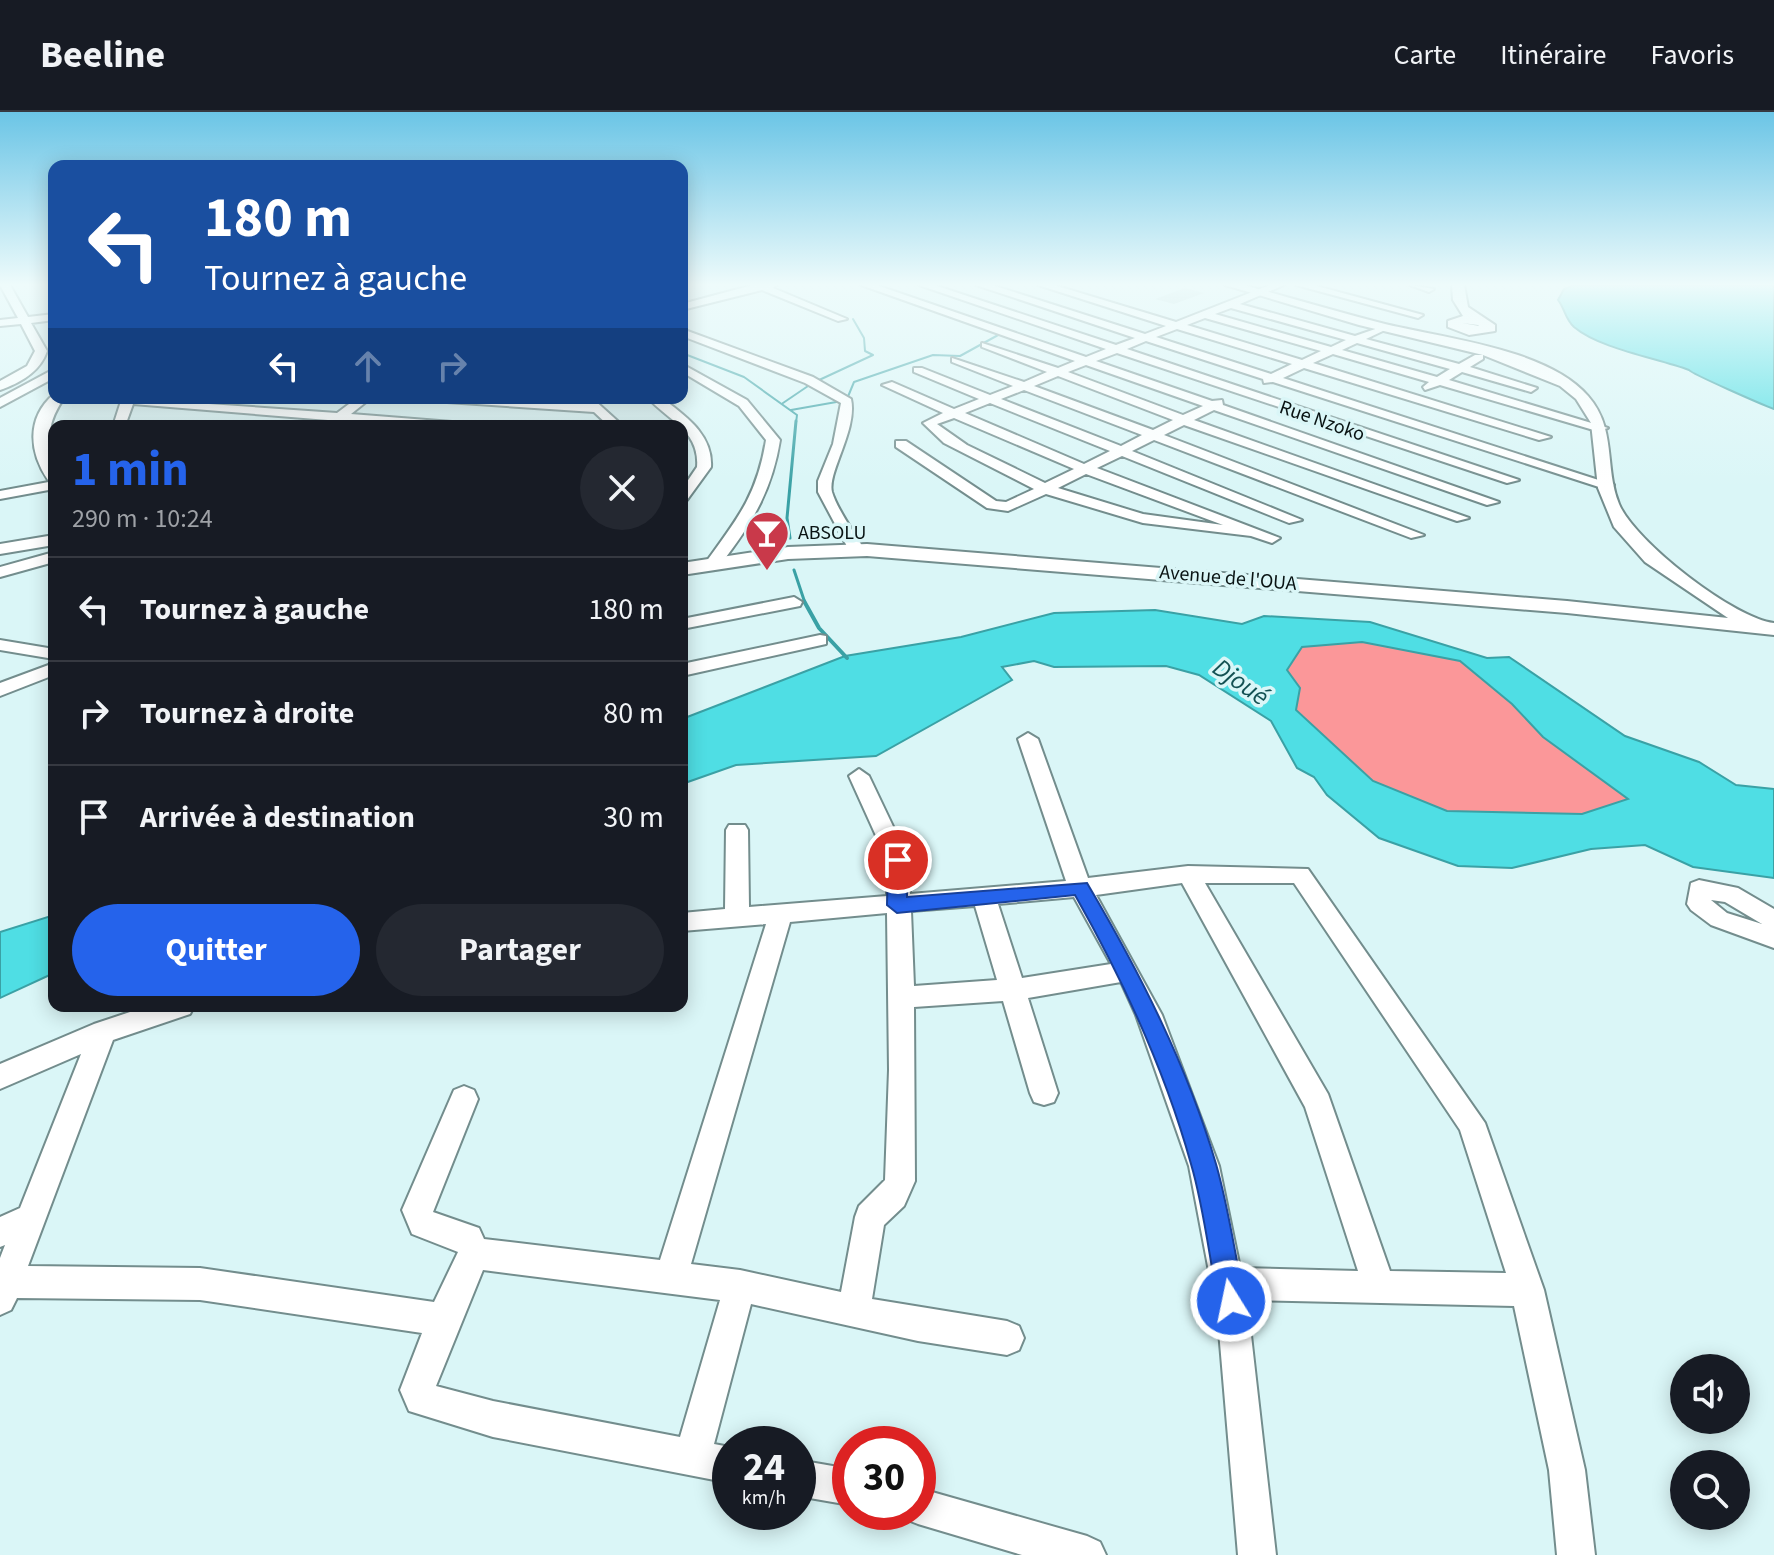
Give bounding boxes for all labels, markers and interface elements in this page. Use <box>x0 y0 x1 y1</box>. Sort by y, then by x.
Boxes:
text: Beeline <box>40 28 165 82</box>
text: Carte <box>1393 35 1456 75</box>
text: Itinéraire <box>1500 35 1607 75</box>
text: Favoris <box>1651 35 1734 75</box>
text: 180 m <box>204 179 352 258</box>
icon: left <box>72 192 176 296</box>
text: Tournez à gauche <box>204 253 467 304</box>
icon: left <box>262 344 306 388</box>
icon: ahead <box>346 344 390 388</box>
icon: right <box>430 344 474 388</box>
street label: Rue Nzoko <box>1276 393 1368 449</box>
text: 1 min <box>72 436 189 504</box>
button: close <box>580 446 664 530</box>
text: 290 m · 10:24 <box>72 500 213 537</box>
bar icon: ABSOLU <box>743 509 791 572</box>
place label: ABSOLU <box>798 519 866 547</box>
street label: Avenue de l'OUA <box>1158 558 1298 598</box>
icon: left <box>72 587 116 631</box>
text: Tournez à gauche <box>140 588 369 631</box>
text: 180 m <box>588 588 664 631</box>
water label: Djoué <box>1205 649 1277 715</box>
icon: right <box>72 691 116 735</box>
text: Tournez à droite <box>140 692 354 735</box>
text: 80 m <box>603 692 664 735</box>
icon: arrive <box>72 795 116 839</box>
text: Arrivée à destination <box>140 796 415 839</box>
text: 30 m <box>603 796 664 839</box>
pin <box>864 826 932 894</box>
icon: arrive <box>876 838 920 882</box>
button: Quitter <box>72 904 360 996</box>
button: Partager <box>376 904 664 996</box>
position arrow <box>1189 1259 1273 1343</box>
map controls <box>1670 1354 1750 1530</box>
button: sound <box>1670 1354 1750 1434</box>
speed limit sign: 30 <box>832 1426 936 1530</box>
text: 24 <box>743 1439 785 1496</box>
button: search <box>1670 1450 1750 1530</box>
text: km/h <box>742 1484 786 1512</box>

